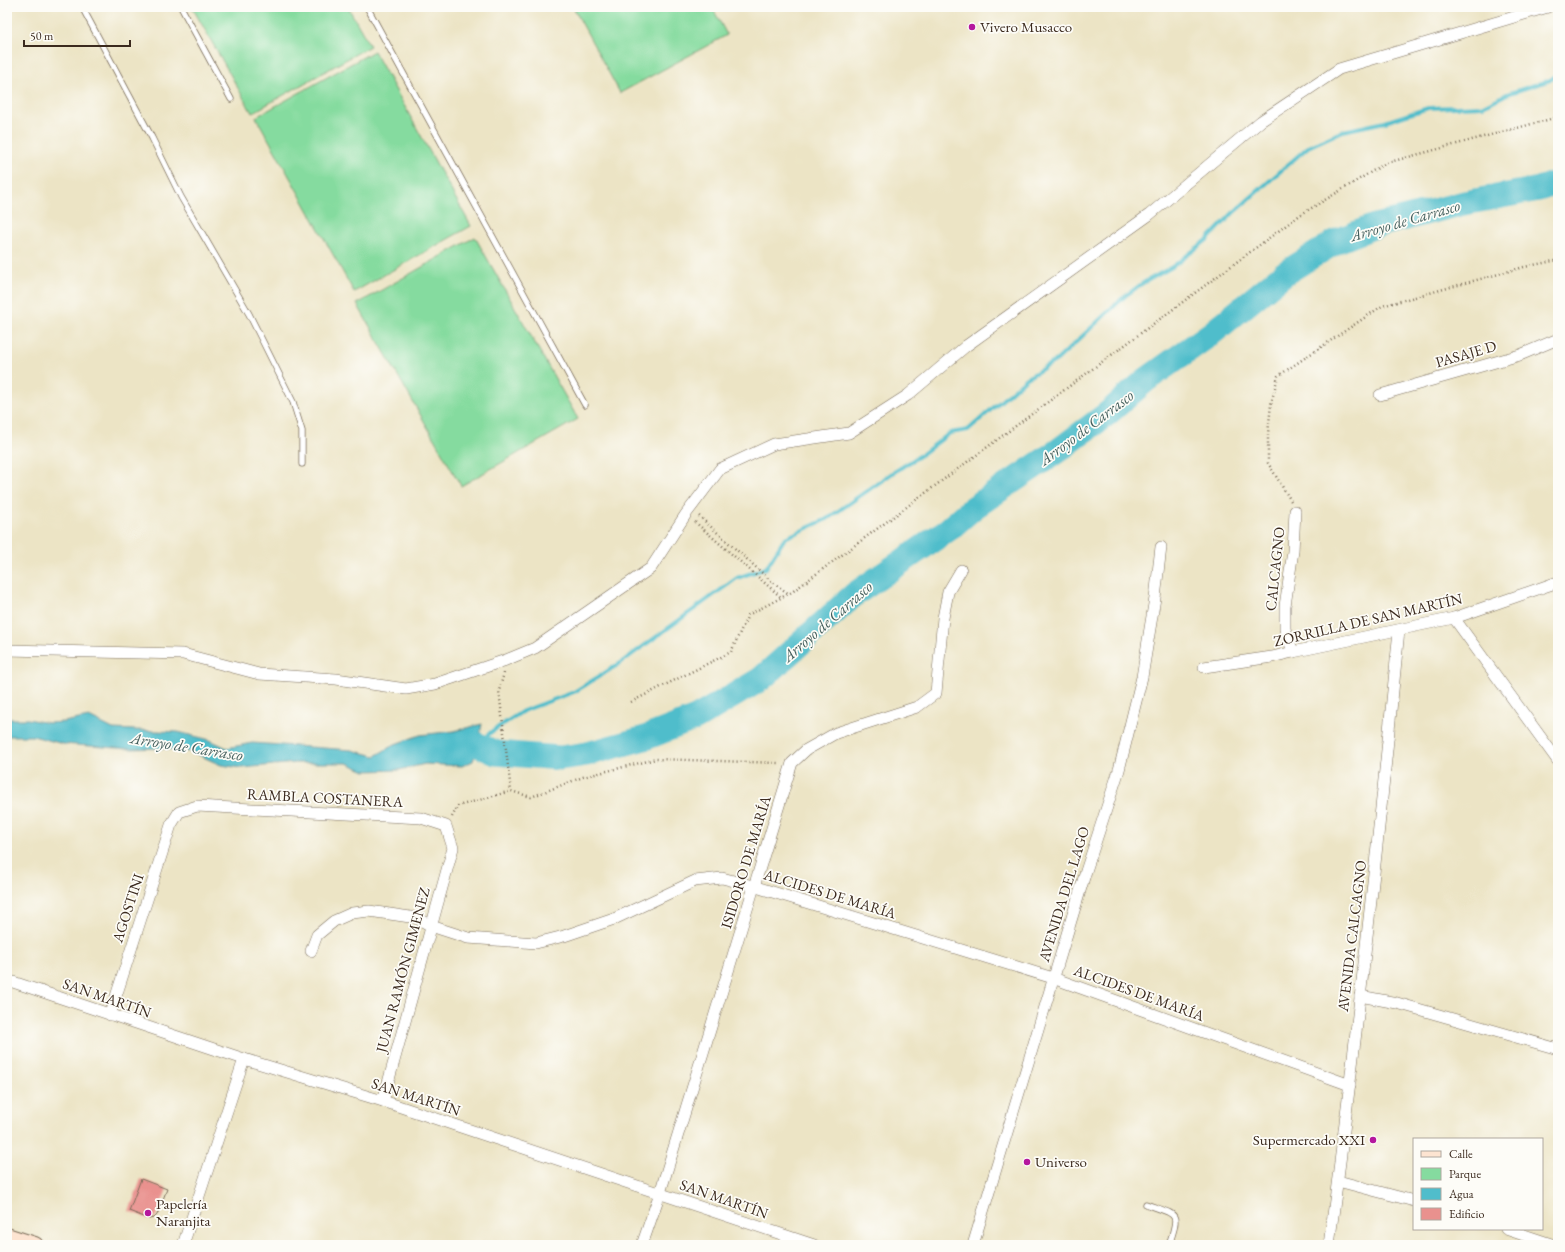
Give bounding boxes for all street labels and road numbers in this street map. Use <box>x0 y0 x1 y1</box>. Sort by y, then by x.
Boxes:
street label: PASAJE D <box>1433 336 1499 371</box>
street label: CALCAGNO <box>1261 526 1288 612</box>
street label: ZORRILLA DE SAN MARTÍN <box>1272 589 1464 650</box>
street label: RAMBLA COSTANERA <box>246 784 404 811</box>
street label: ISIDORO DE MARÍA <box>716 793 775 931</box>
street label: AVENIDA DEL LAGO <box>1034 824 1093 965</box>
street label: AVENIDA CALCAGNO <box>1333 859 1370 1014</box>
street label: ALCIDES DE MARÍA <box>761 864 899 923</box>
street label: AGOSTINI <box>107 871 148 946</box>
street label: JUAN RAMÓN GIMENEZ <box>371 885 434 1057</box>
street label: ALCIDES DE MARÍA <box>1070 960 1208 1025</box>
street label: SAN MARTÍN <box>60 974 154 1022</box>
street label: SAN MARTÍN <box>369 1073 463 1120</box>
street label: SAN MARTÍN <box>677 1175 771 1223</box>

